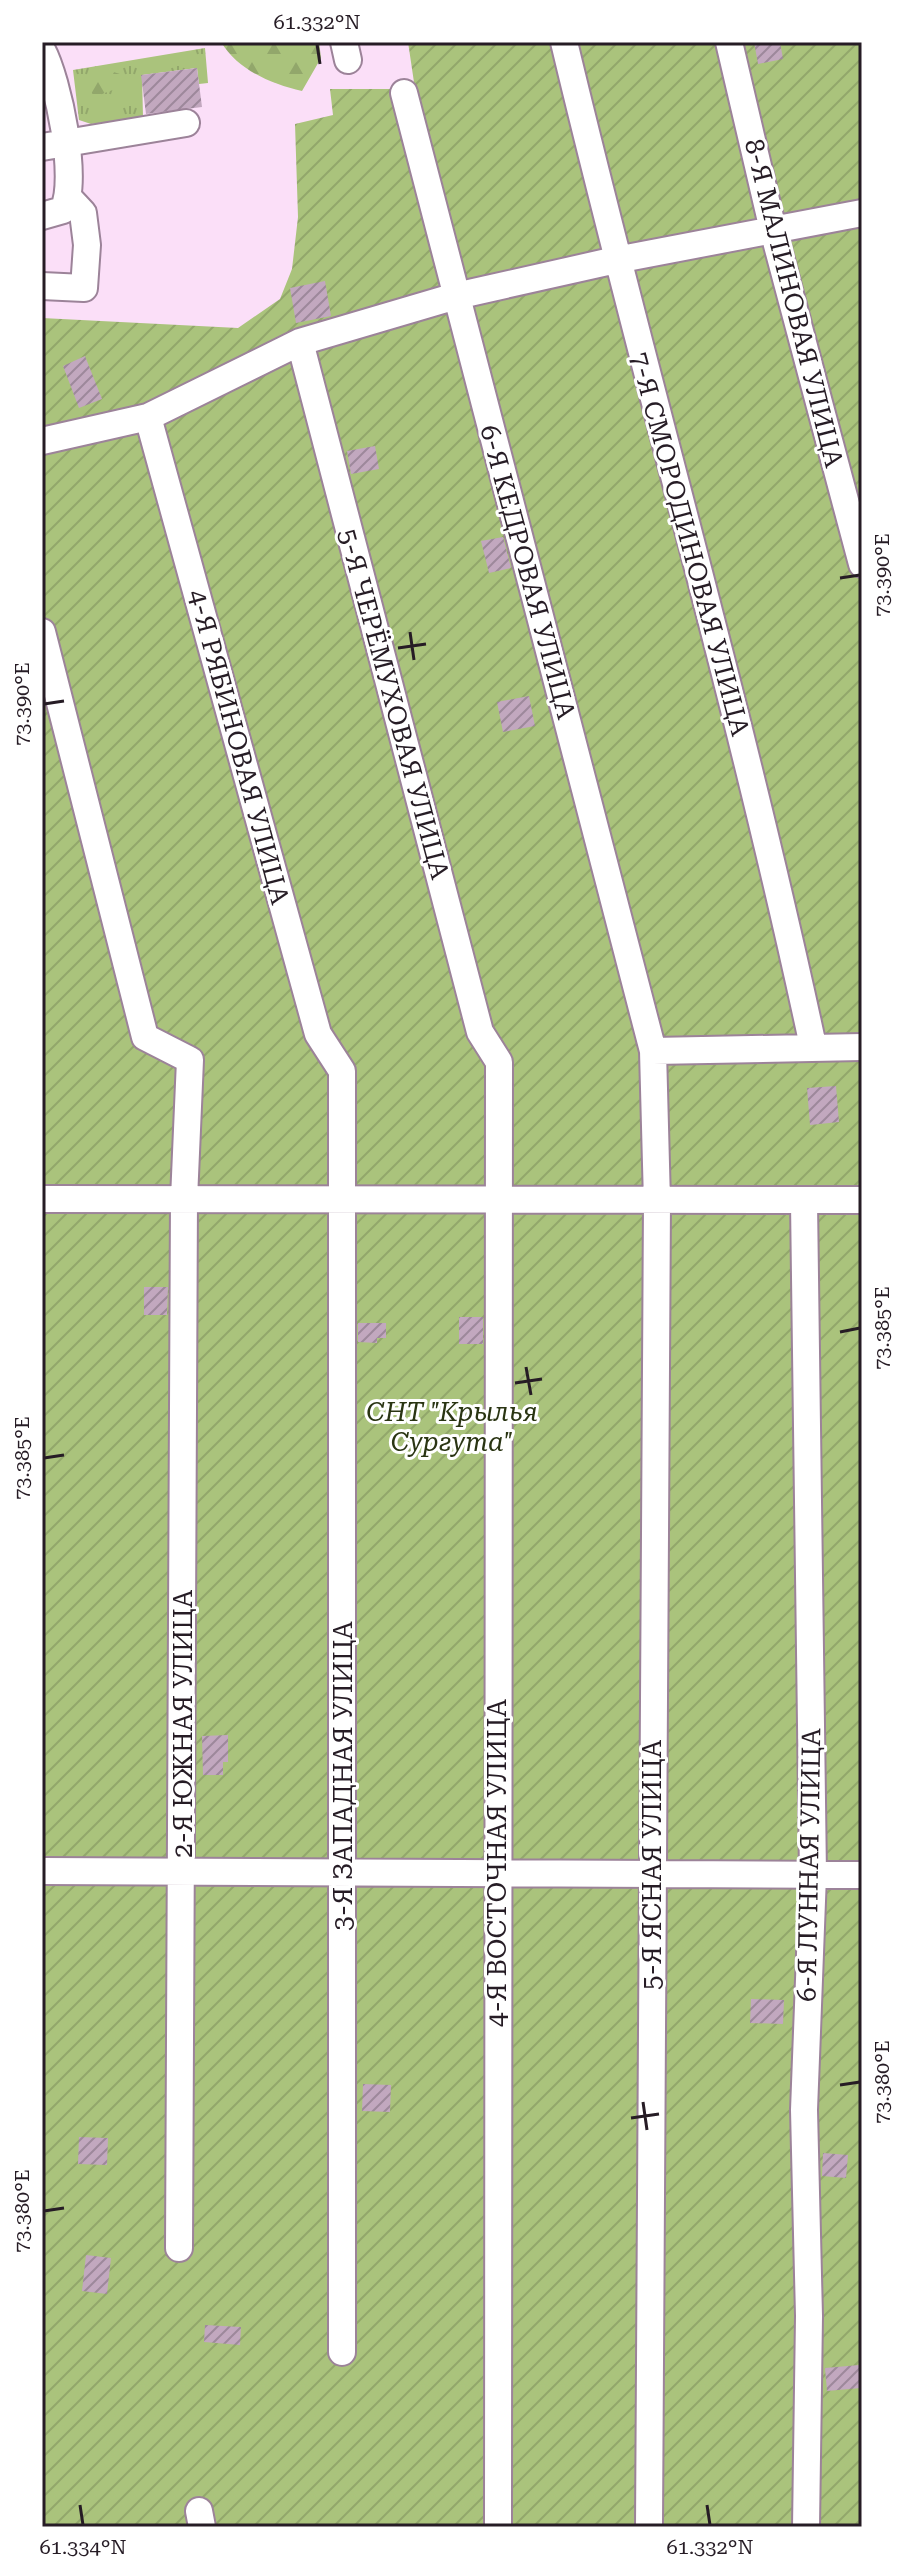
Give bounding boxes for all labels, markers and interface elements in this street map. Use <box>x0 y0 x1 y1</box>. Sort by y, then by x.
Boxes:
text: 61.332°N <box>274 10 360 34</box>
street label: 8-Я МАЛИНОВАЯ УЛИЦА <box>739 136 849 470</box>
street label: 7-Я СМОРОДИНОВАЯ УЛИЦА <box>624 349 756 739</box>
street label: 6-Я КЕДРОВАЯ УЛИЦА <box>474 422 582 722</box>
street label: 5-Я ЧЕРЁМУХОВАЯ УЛИЦА <box>333 525 456 882</box>
text: 73.390°E <box>870 533 894 617</box>
street label: 4-Я РЯБИНОВАЯ УЛИЦА <box>183 586 295 908</box>
text: 73.390°E <box>10 662 34 746</box>
text: 73.385°E <box>870 1286 894 1370</box>
park label: CНТ "Крылья Сургута" <box>366 1397 538 1457</box>
text: 73.385°E <box>10 1416 34 1500</box>
street label: 2-Я ЮЖНАЯ УЛИЦА <box>168 1590 198 1858</box>
street label: 3-Я ЗАПАДНАЯ УЛИЦА <box>328 1621 358 1931</box>
street label: 4-Я ВОСТОЧНАЯ УЛИЦА <box>482 1699 512 2027</box>
street label: 6-Я ЛУННАЯ УЛИЦА <box>792 1728 826 2002</box>
street label: 5-Я ЯСНАЯ УЛИЦА <box>637 1740 667 1990</box>
text: 73.380°E <box>870 2040 894 2124</box>
text: 73.380°E <box>10 2169 34 2253</box>
text: 61.334°N <box>40 2535 126 2559</box>
text: 61.332°N <box>667 2535 753 2559</box>

